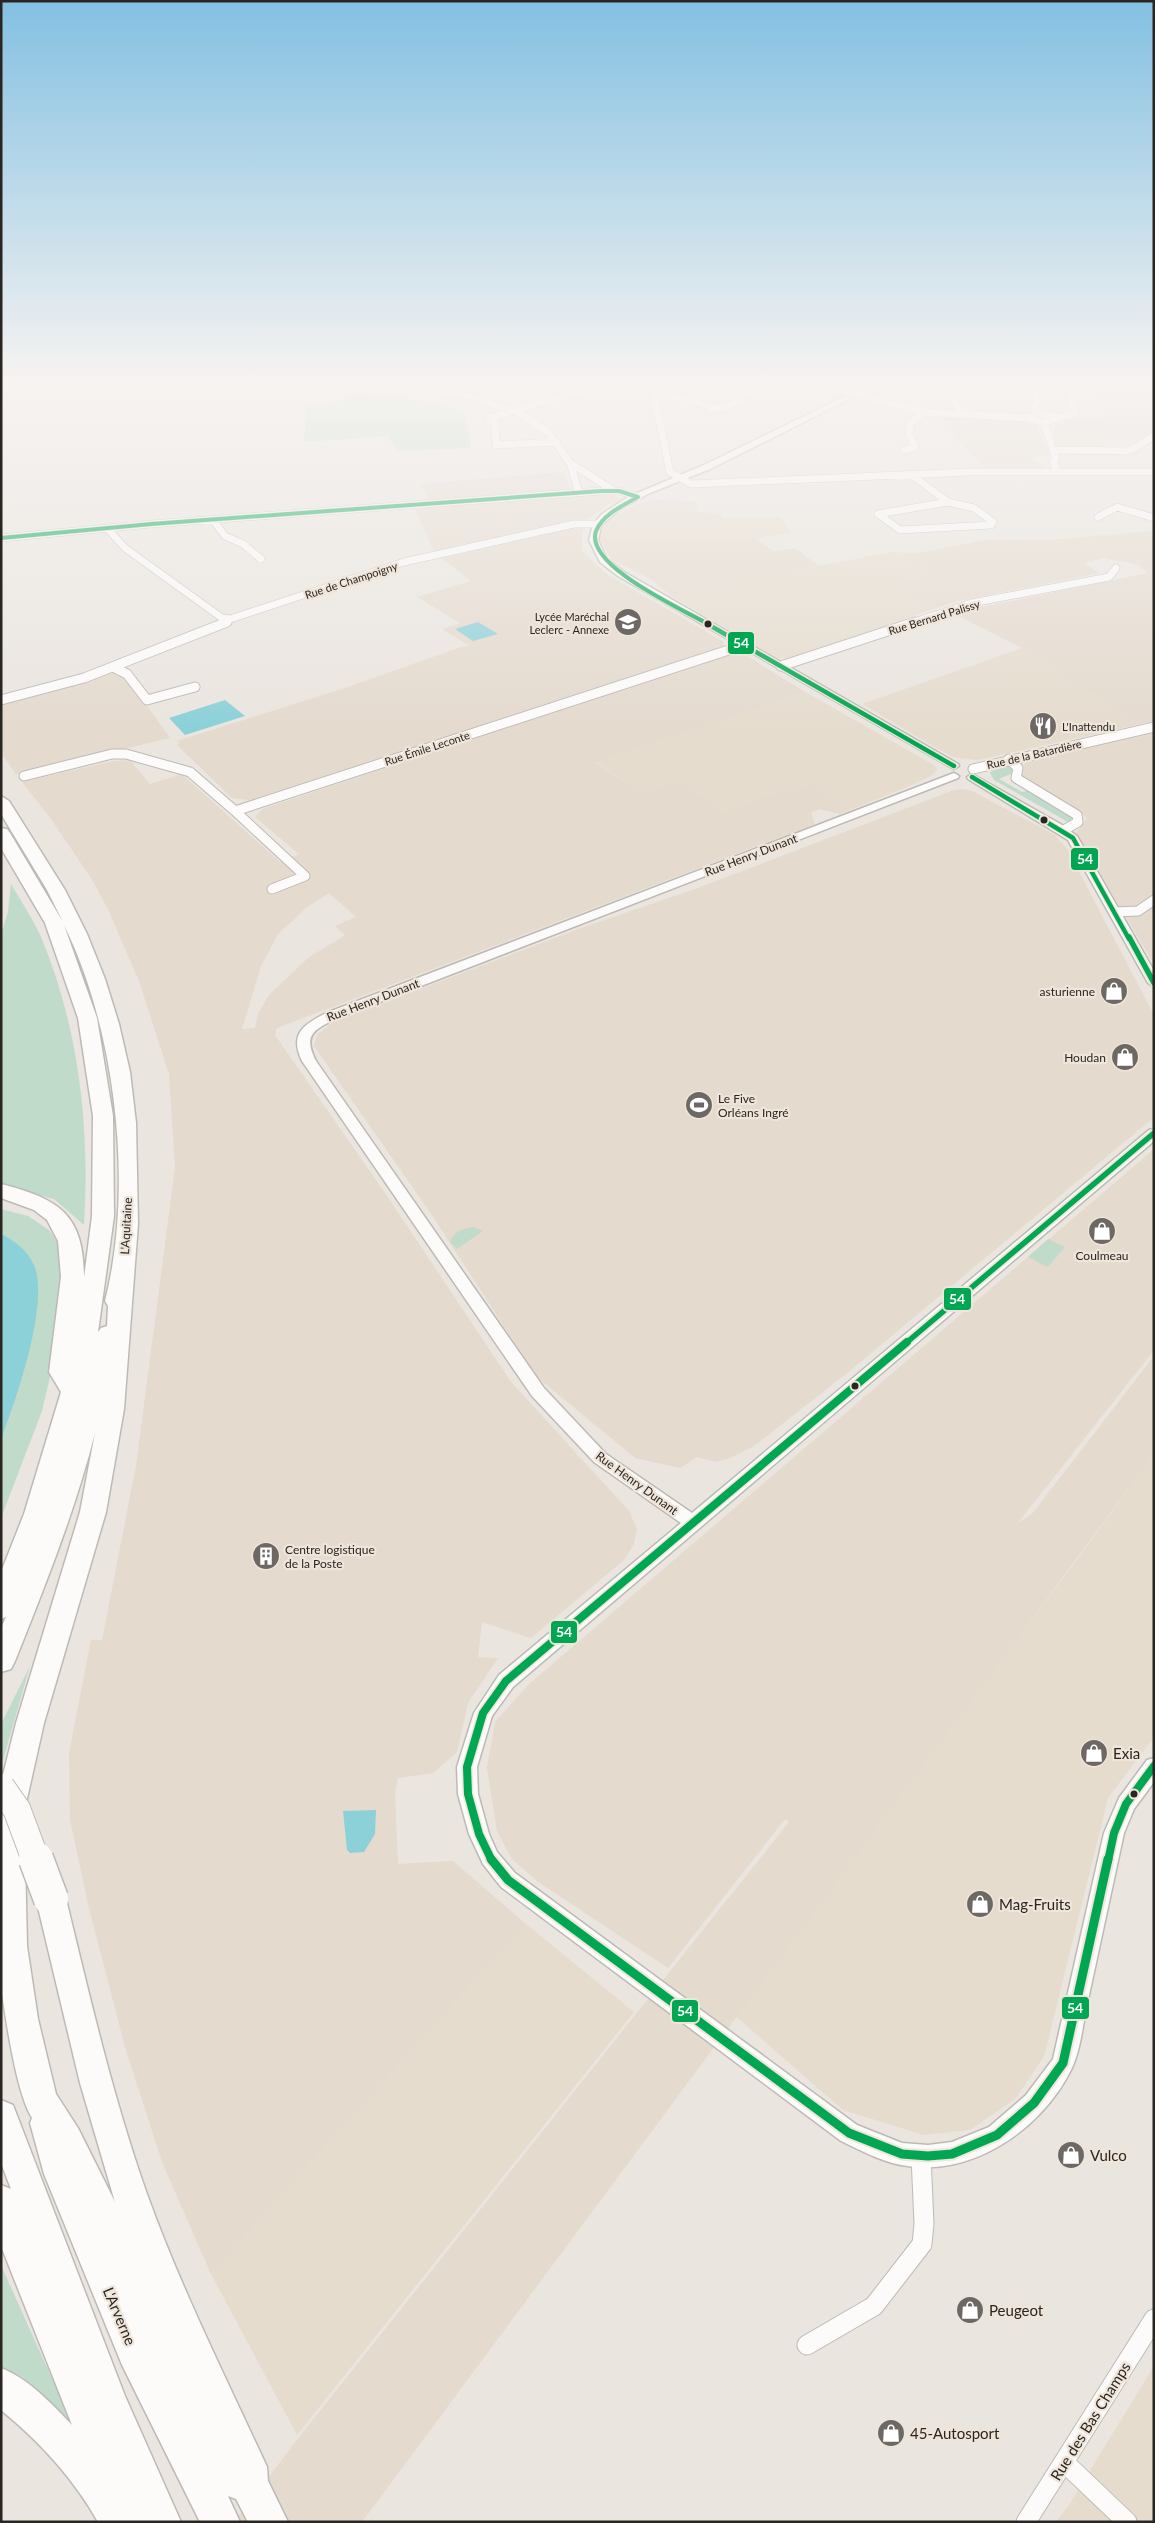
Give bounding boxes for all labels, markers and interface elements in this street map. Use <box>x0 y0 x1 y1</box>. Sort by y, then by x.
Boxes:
street label: Rue de Champoigny <box>303 559 399 601</box>
street label: Rue Bernard Palissy <box>887 597 982 637</box>
school or university icon: Lycée Maréchal Leclerc - Annexe <box>613 607 643 637</box>
place label: Lycée Maréchal Leclerc - Annexe <box>529 610 609 636</box>
unlabelled marker <box>703 619 713 629</box>
line badge: 54 <box>727 631 755 655</box>
text: 54 <box>733 634 749 651</box>
restaurant icon: L'Inattendu <box>1028 711 1058 741</box>
place label: L'Inattendu <box>1062 720 1115 733</box>
street label: Rue Émile Leconte <box>383 728 471 768</box>
street label: Rue de la Batardière <box>985 737 1083 771</box>
unlabelled marker <box>1039 815 1049 825</box>
street label: Rue Henry Dunant <box>703 830 800 880</box>
line badge: 54 <box>1070 847 1099 871</box>
text: 54 <box>1077 850 1093 867</box>
street label: Rue Henry Dunant <box>325 975 422 1025</box>
shop icon: asturienne <box>1099 976 1129 1006</box>
place label: asturienne <box>1040 984 1095 999</box>
shop icon: Houdan <box>1110 1042 1140 1072</box>
place label: Houdan <box>1064 1050 1106 1065</box>
sports icon: Le Five Orléans Ingré <box>684 1090 714 1120</box>
place label: Le Five Orléans Ingré <box>718 1091 789 1120</box>
street label: L'Aquitaine <box>117 1197 135 1255</box>
shop icon: Coulmeau <box>1087 1216 1117 1246</box>
place label: Coulmeau <box>1075 1248 1129 1263</box>
line badge: 54 <box>943 1287 972 1311</box>
text: 54 <box>949 1290 965 1307</box>
unlabelled marker <box>850 1381 860 1391</box>
street label: Rue Henry Dunant <box>593 1448 682 1518</box>
building icon: Centre logistique de la Poste <box>251 1541 281 1571</box>
place label: Centre logistique de la Poste <box>285 1542 375 1571</box>
line badge: 54 <box>550 1620 578 1644</box>
text: 54 <box>556 1623 572 1640</box>
shop icon: Exia <box>1079 1738 1109 1768</box>
place label: Exia <box>1113 1744 1140 1762</box>
unlabelled marker <box>1129 1789 1139 1799</box>
shop icon: Mag-Fruits <box>965 1889 995 1919</box>
place label: Mag-Fruits <box>999 1895 1071 1913</box>
line badge: 54 <box>1061 1996 1090 2020</box>
line badge: 54 <box>671 1999 699 2023</box>
text: 54 <box>1067 1999 1083 2016</box>
text: 54 <box>677 2002 693 2019</box>
shop icon: Vulco <box>1056 2140 1086 2170</box>
place label: Vulco <box>1090 2146 1127 2164</box>
street label: L'Arverne <box>100 2284 140 2348</box>
shop icon: Peugeot <box>955 2295 985 2325</box>
place label: Peugeot <box>989 2301 1044 2319</box>
street label: Rue des Bas Champs <box>1046 2358 1134 2484</box>
shop icon: 45-Autosport <box>876 2418 906 2448</box>
place label: 45-Autosport <box>910 2424 1000 2442</box>

